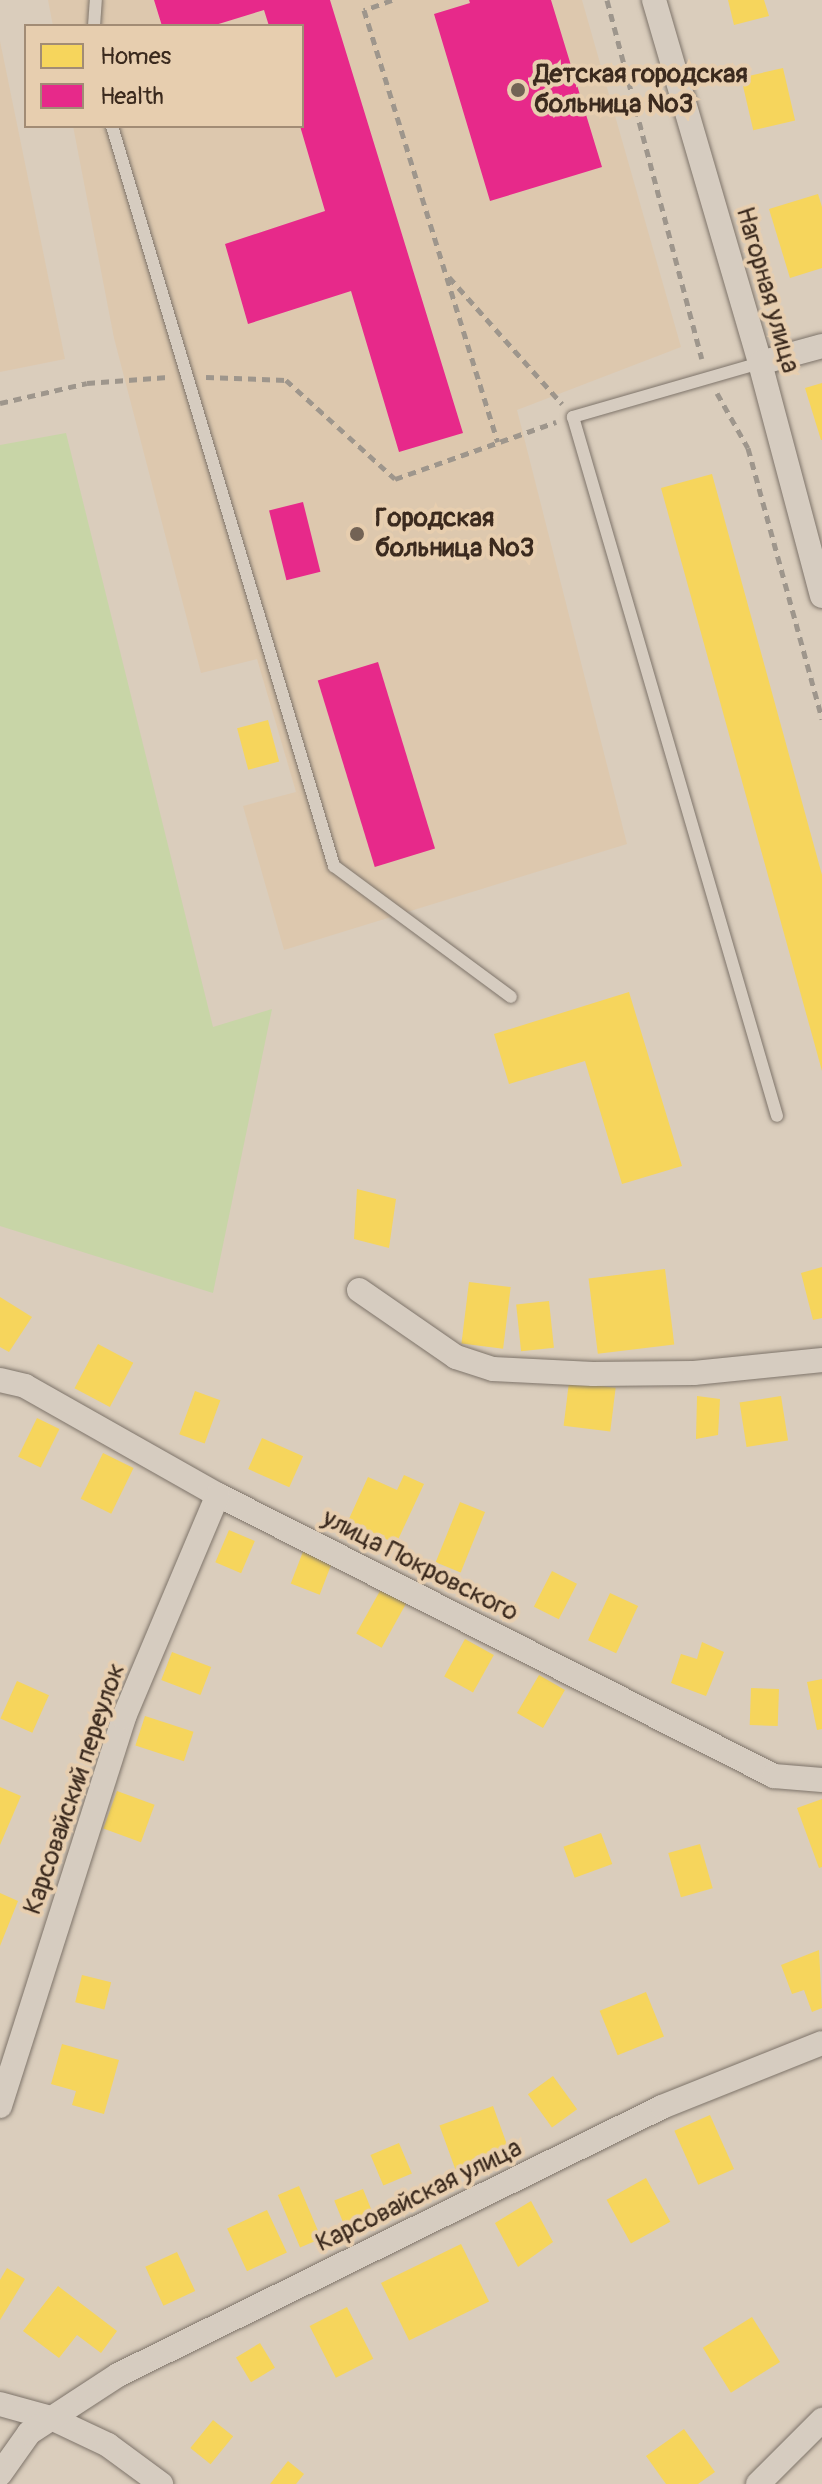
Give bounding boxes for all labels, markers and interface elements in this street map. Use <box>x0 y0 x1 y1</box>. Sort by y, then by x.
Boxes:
legend <box>24 24 304 128</box>
text: Homes <box>100 42 171 71</box>
place label: Детская городская больница №3 <box>534 59 748 120</box>
marker: Детская городская больница №3 <box>509 81 527 99</box>
text: Health <box>100 82 164 111</box>
street label: Нагорная улица <box>728 203 806 377</box>
place label: Городская больница №3 <box>375 503 534 564</box>
marker: Городская больница №3 <box>346 523 368 545</box>
street label: улица Покровского <box>317 1503 523 1629</box>
street label: Карсовайский переулок <box>17 1659 133 1919</box>
street label: Карсовайская улица <box>311 2133 527 2259</box>

